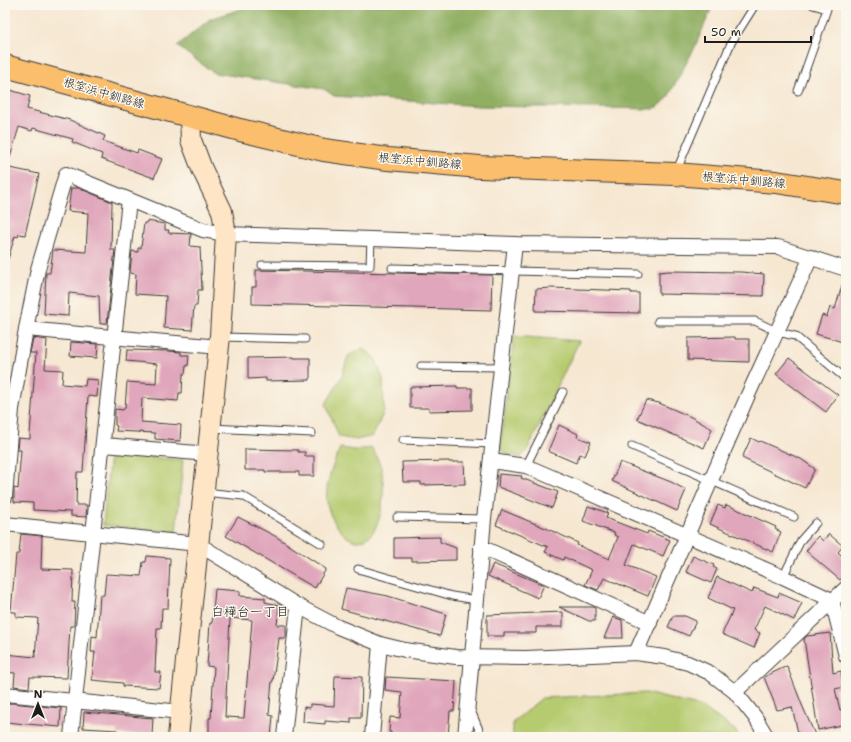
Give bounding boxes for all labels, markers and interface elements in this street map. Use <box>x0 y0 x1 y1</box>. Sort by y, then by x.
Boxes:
scale bar <box>705 18 811 44</box>
text: 50 m <box>711 24 741 40</box>
street label: 根室浜中釧路線 <box>61 74 147 112</box>
street label: 根室浜中釧路線 <box>377 149 463 173</box>
street label: 根室浜中釧路線 <box>701 168 787 192</box>
district label: 白樺台一丁目 <box>211 603 289 620</box>
north arrow <box>18 684 58 724</box>
text: N <box>34 687 43 702</box>

